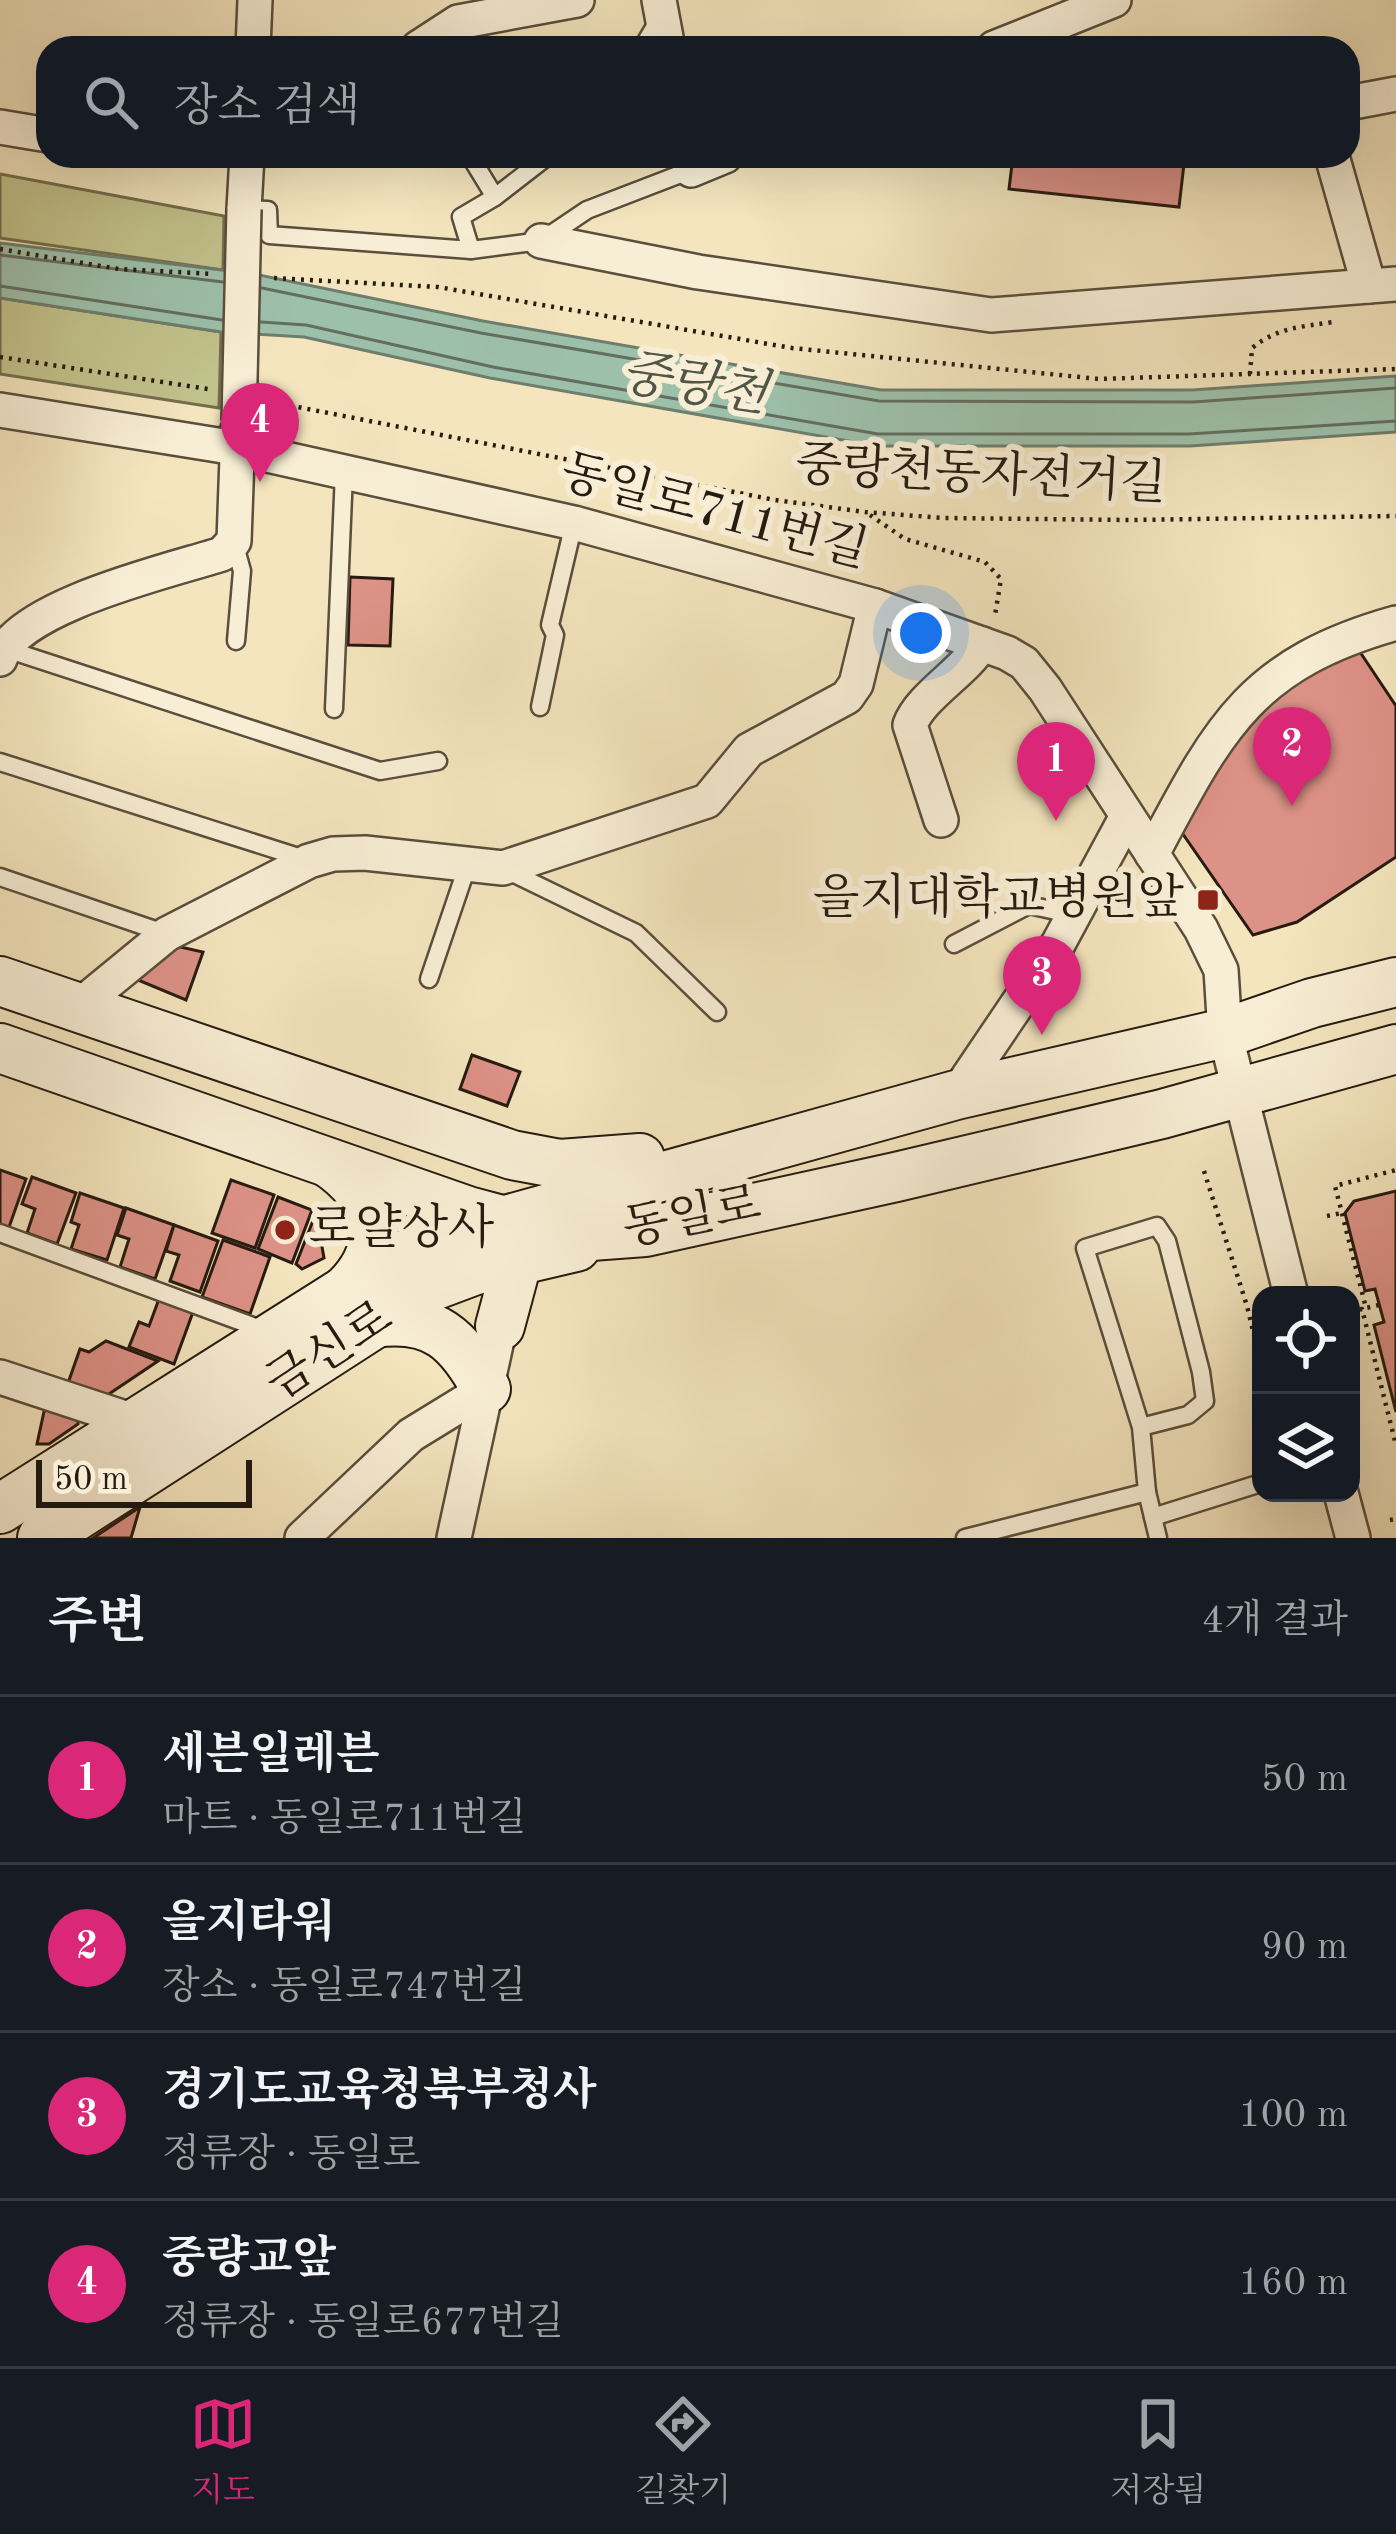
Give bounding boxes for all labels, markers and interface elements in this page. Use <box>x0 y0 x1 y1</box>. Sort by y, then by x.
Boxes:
search box <box>36 36 1360 168</box>
icon: search <box>78 69 144 135</box>
text: 장소 검색 <box>174 86 360 131</box>
water label: 중랑천 <box>617 344 775 423</box>
pin: 4 <box>221 383 299 482</box>
street label: 중랑천동자전거길 <box>795 437 1168 510</box>
street label: 동일로711번길 <box>555 445 874 577</box>
your location <box>891 603 951 663</box>
pin: 2 <box>1253 707 1331 806</box>
pin: 1 <box>1017 722 1095 821</box>
place label: 을지대학교병원앞 <box>813 871 1185 924</box>
marker: 을지대학교병원앞 <box>1195 887 1221 913</box>
pin: 3 <box>1003 936 1081 1035</box>
street label: 동일로 <box>618 1177 765 1255</box>
place label: 로얄상사 <box>309 1202 494 1254</box>
marker: 로얄상사 <box>272 1217 298 1243</box>
map controls <box>1252 1286 1360 1502</box>
button: locate <box>1252 1286 1360 1394</box>
street label: 금신로 <box>256 1291 401 1410</box>
button: layers <box>1252 1394 1360 1502</box>
scale bar <box>36 1454 252 1507</box>
text: 50 m <box>54 1464 128 1497</box>
text: 주변 <box>48 1598 147 1649</box>
text: 4개 결과 <box>1201 1602 1348 1641</box>
text: 세븐일레븐 <box>162 1734 379 1779</box>
text: 1 <box>76 1760 98 1799</box>
text: 50 m <box>1261 1760 1348 1799</box>
text: 마트 · 동일로711번길 <box>162 1800 526 1839</box>
text: 을지타워 <box>162 1902 336 1947</box>
text: 2 <box>76 1928 98 1967</box>
text: 90 m <box>1261 1928 1348 1967</box>
text: 장소 · 동일로747번길 <box>162 1968 526 2007</box>
text: 경기도교육청북부청사 <box>162 2070 597 2115</box>
text: 3 <box>76 2096 98 2135</box>
text: 100 m <box>1238 2096 1348 2135</box>
text: 정류장 · 동일로 <box>162 2136 421 2175</box>
text: 중량교앞 <box>162 2238 336 2283</box>
text: 4 <box>76 2264 98 2303</box>
text: 160 m <box>1238 2264 1348 2303</box>
text: 정류장 · 동일로677번길 <box>162 2304 564 2343</box>
tab: 지도 <box>190 2391 256 2513</box>
tab: 길찾기 <box>635 2391 731 2513</box>
tab: 저장됨 <box>1111 2391 1206 2513</box>

